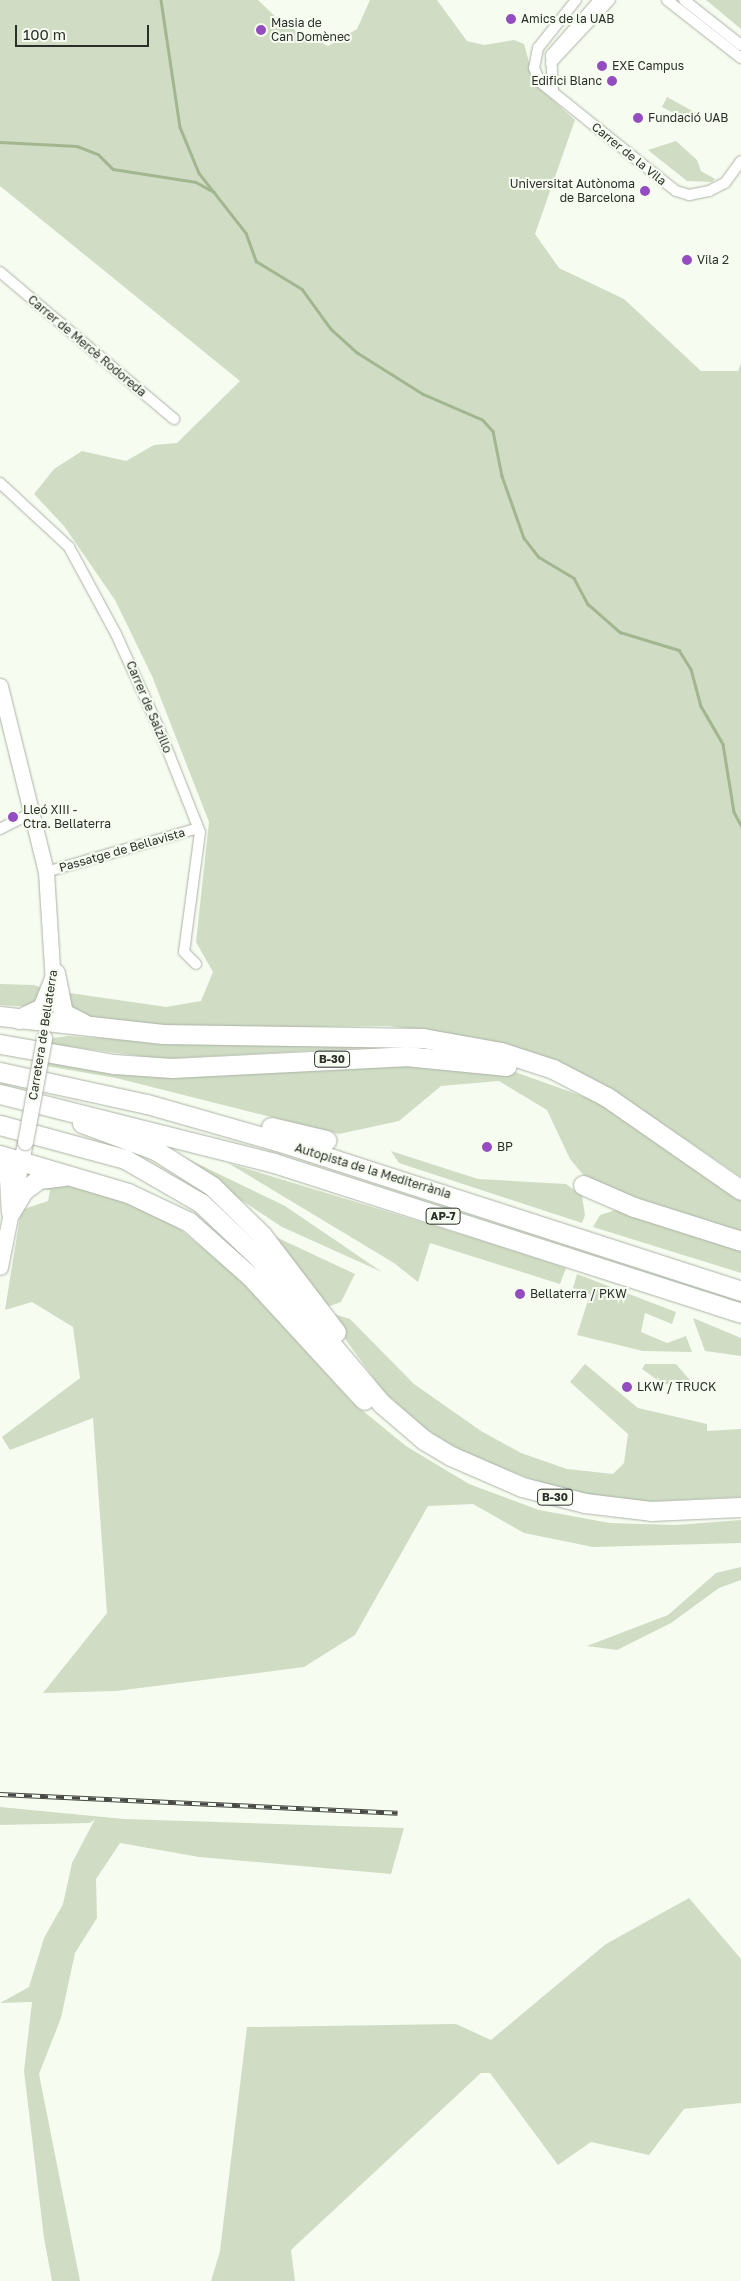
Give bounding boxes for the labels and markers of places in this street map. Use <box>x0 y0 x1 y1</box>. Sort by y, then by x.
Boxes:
place label: Amics de la UAB <box>521 12 614 26</box>
marker: Amics de la UAB <box>505 13 517 25</box>
place label: Masia de Can Domènec <box>271 16 350 44</box>
marker: Masia de Can Domènec <box>255 24 267 36</box>
place label: EXE Campus <box>612 59 684 73</box>
marker: EXE Campus <box>596 60 608 72</box>
place label: Edifici Blanc <box>531 74 602 88</box>
marker: Edifici Blanc <box>606 75 618 87</box>
place label: Fundació UAB <box>648 111 728 125</box>
marker: Fundació UAB <box>632 112 644 124</box>
place label: Universitat Autònoma de Barcelona <box>510 177 635 205</box>
marker: Universitat Autònoma de Barcelona <box>639 185 651 197</box>
place label: Vila 2 <box>697 253 729 267</box>
marker: Vila 2 <box>681 254 693 266</box>
place label: Lleó XIII - Ctra. Bellaterra <box>23 803 111 831</box>
marker: Lleó XIII - Ctra. Bellaterra <box>7 811 19 823</box>
place label: BP <box>497 1140 513 1154</box>
marker: BP <box>481 1141 493 1153</box>
place label: Bellaterra / PKW <box>530 1287 627 1301</box>
marker: Bellaterra / PKW <box>514 1288 526 1300</box>
place label: LKW / TRUCK <box>637 1380 716 1394</box>
marker: LKW / TRUCK <box>621 1381 633 1393</box>

